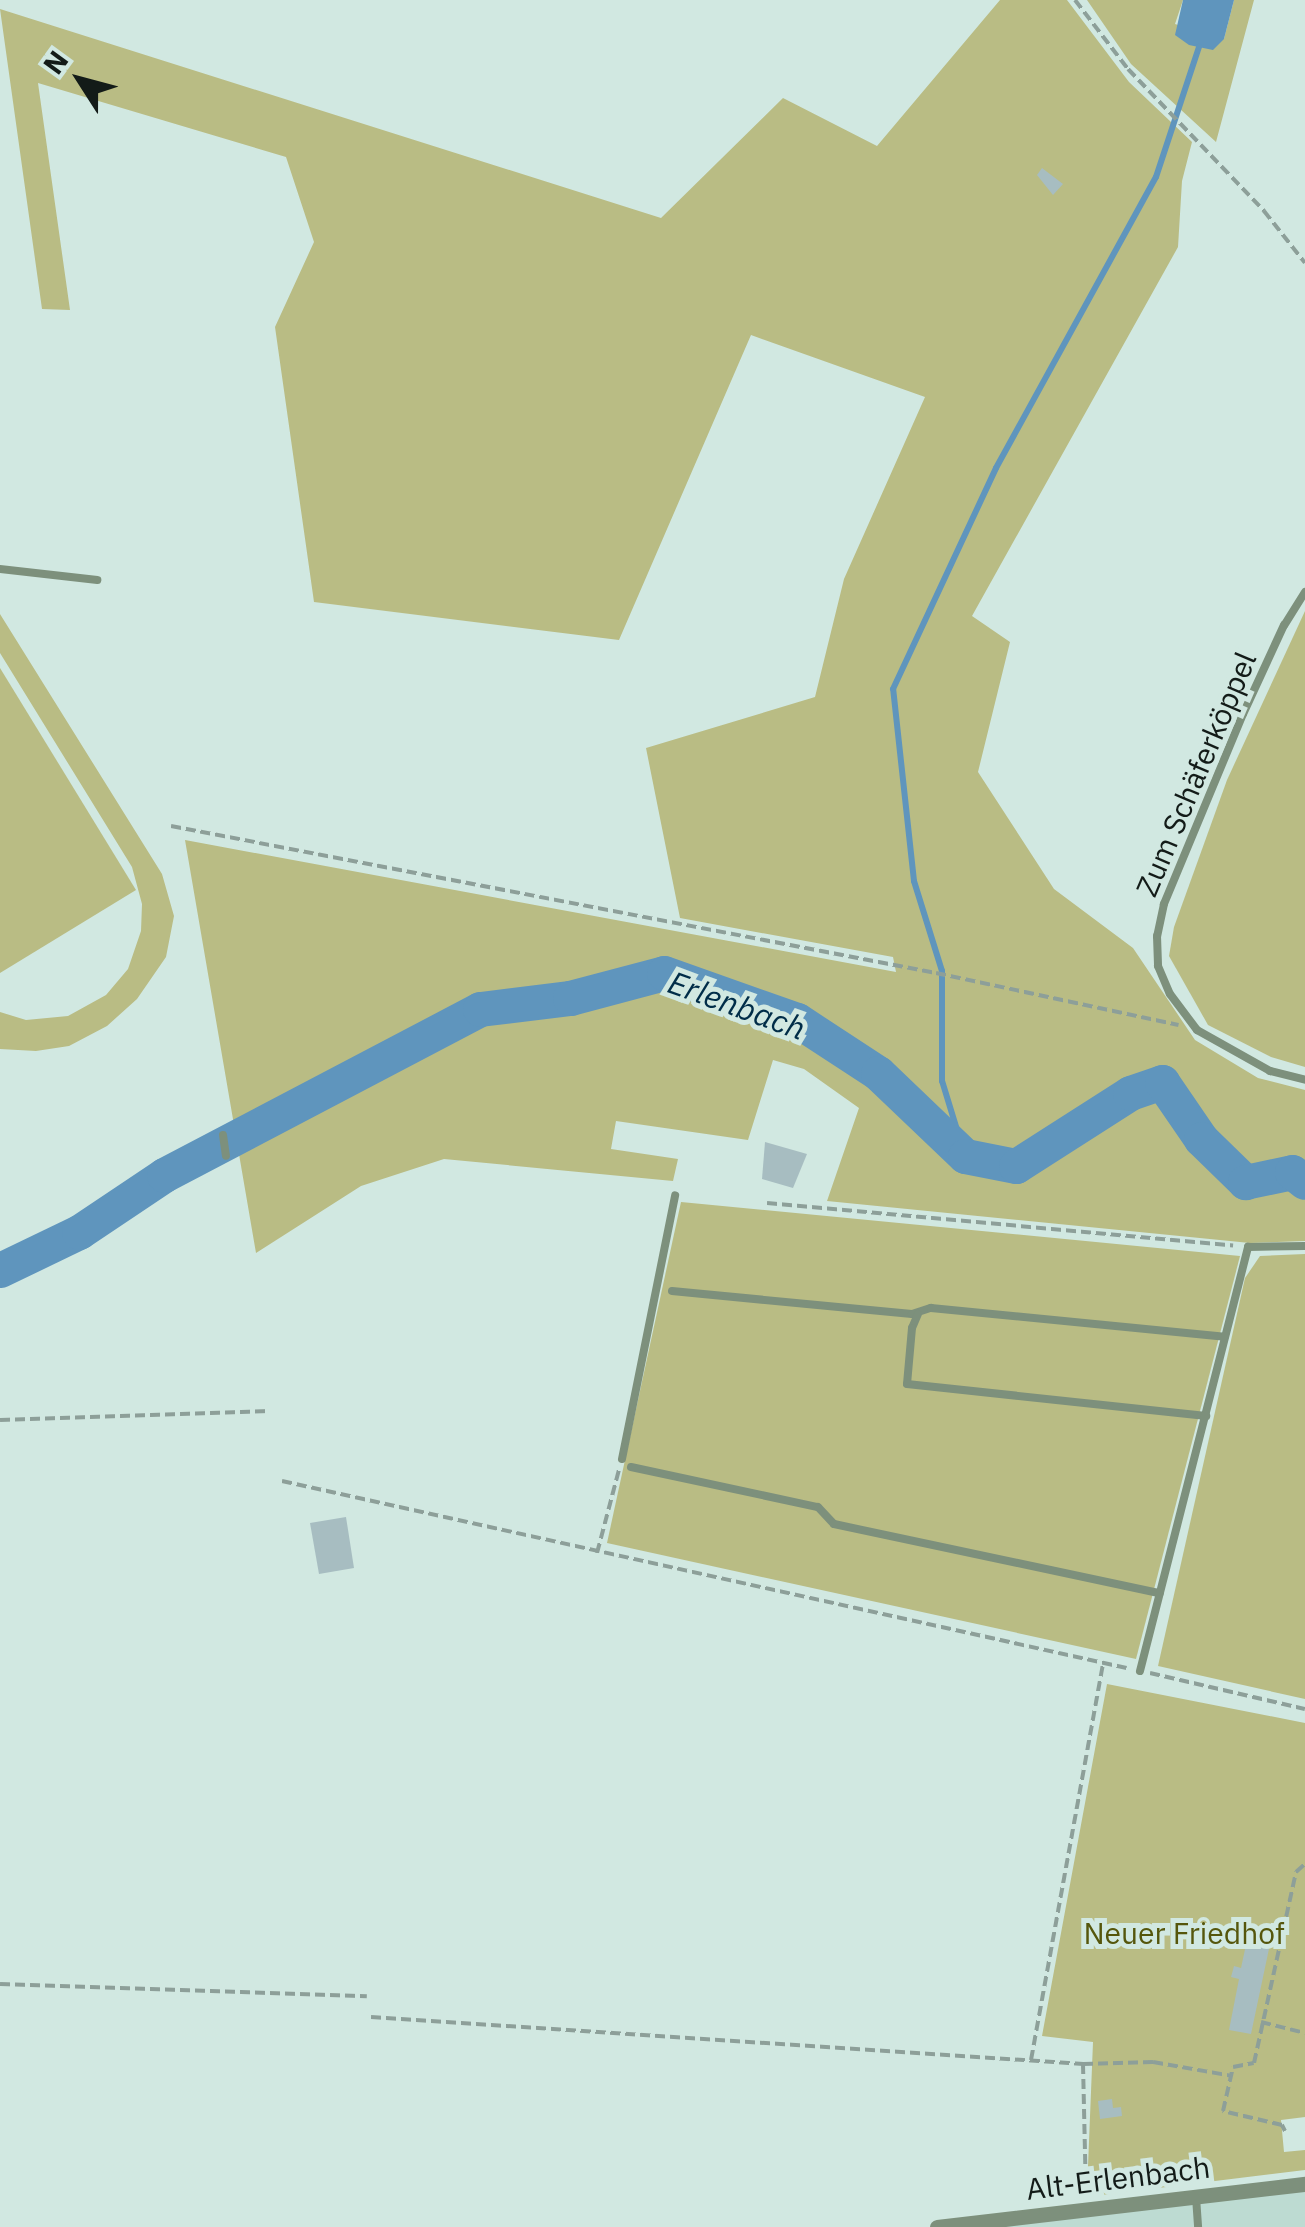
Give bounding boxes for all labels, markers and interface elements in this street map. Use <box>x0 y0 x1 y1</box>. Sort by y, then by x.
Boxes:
north arrow <box>30 30 130 130</box>
text: N <box>34 43 76 81</box>
street label: Zum Schäferköppel <box>1128 646 1264 902</box>
water label: Erlenbach <box>663 962 811 1048</box>
park label: Neuer Friedhof <box>1083 1915 1285 1951</box>
street label: Alt-Erlenbach <box>1024 2149 1212 2207</box>

